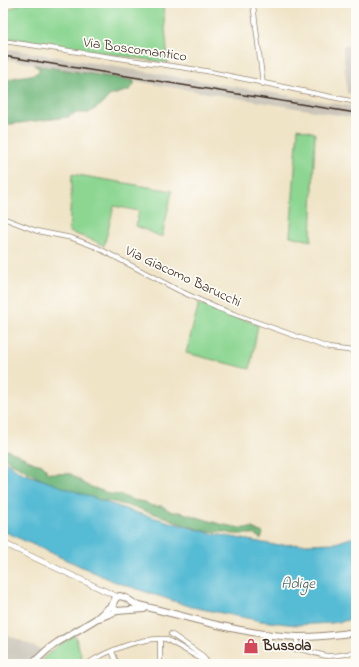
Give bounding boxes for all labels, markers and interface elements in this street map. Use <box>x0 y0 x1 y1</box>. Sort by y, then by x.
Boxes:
street label: Via Boscomantico <box>81 32 188 68</box>
street label: Via Giacomo Barucchi <box>121 240 244 313</box>
water label: Adige <box>281 573 316 596</box>
place label: Bussola <box>262 636 312 657</box>
shop icon: Bussola <box>242 637 260 655</box>

